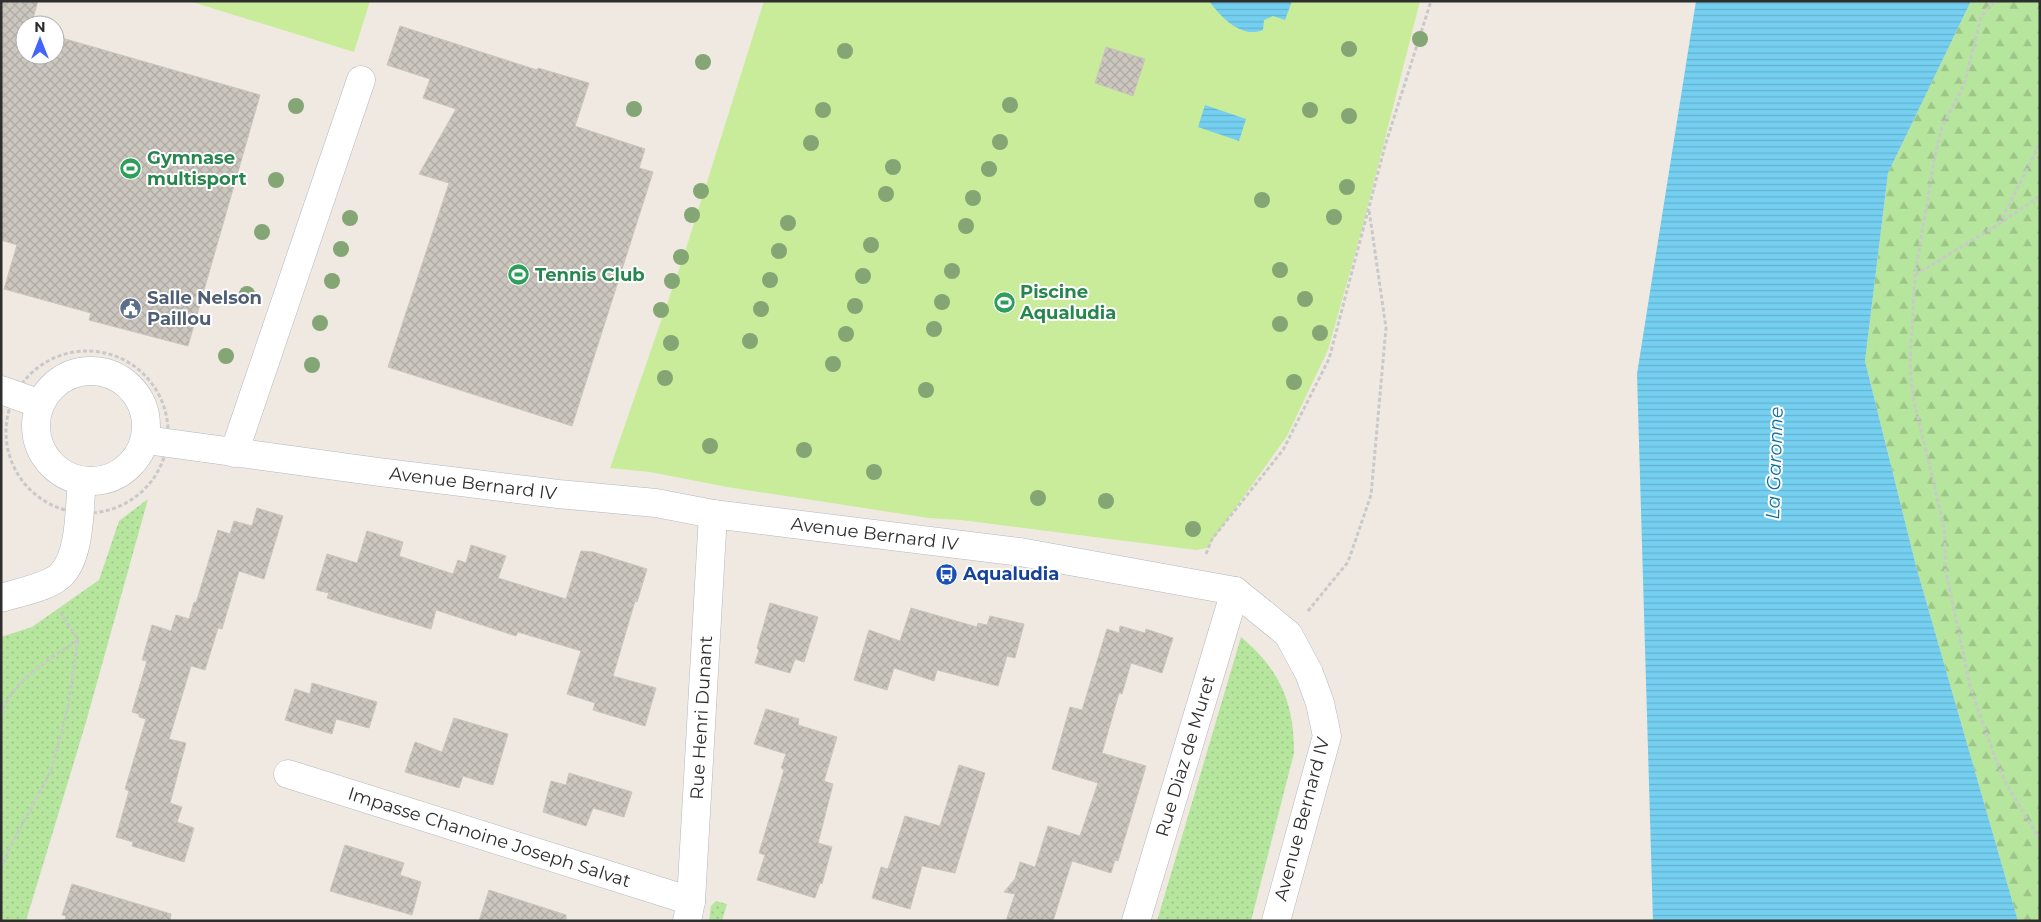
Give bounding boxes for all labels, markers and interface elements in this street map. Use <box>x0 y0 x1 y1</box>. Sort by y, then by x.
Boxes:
north arrow <box>15 15 65 65</box>
text: N <box>34 18 46 36</box>
place label: Gymnase multisport <box>147 147 247 190</box>
sports icon: Gymnase multisport <box>119 156 143 180</box>
sports icon: Tennis Club <box>507 263 531 287</box>
place label: Tennis Club <box>535 264 645 286</box>
place label: Piscine Aqualudia <box>1019 281 1116 324</box>
place label: Salle Nelson Paillou <box>147 287 262 330</box>
sports icon: Piscine Aqualudia <box>992 290 1016 314</box>
public building icon: Salle Nelson Paillou <box>119 296 143 320</box>
water label: La Garonne <box>1761 406 1788 520</box>
street label: Avenue Bernard IV <box>388 462 559 505</box>
street label: Avenue Bernard IV <box>790 513 960 555</box>
bus stop icon: Aqualudia <box>935 562 959 586</box>
place label: Aqualudia <box>962 563 1059 585</box>
street label: Rue Henri Dunant <box>686 635 717 800</box>
street label: Rue Diaz de Muret <box>1151 673 1220 840</box>
street label: Avenue Bernard IV <box>1270 734 1335 903</box>
street label: Impasse Chanoine Joseph Salvat <box>345 783 633 892</box>

